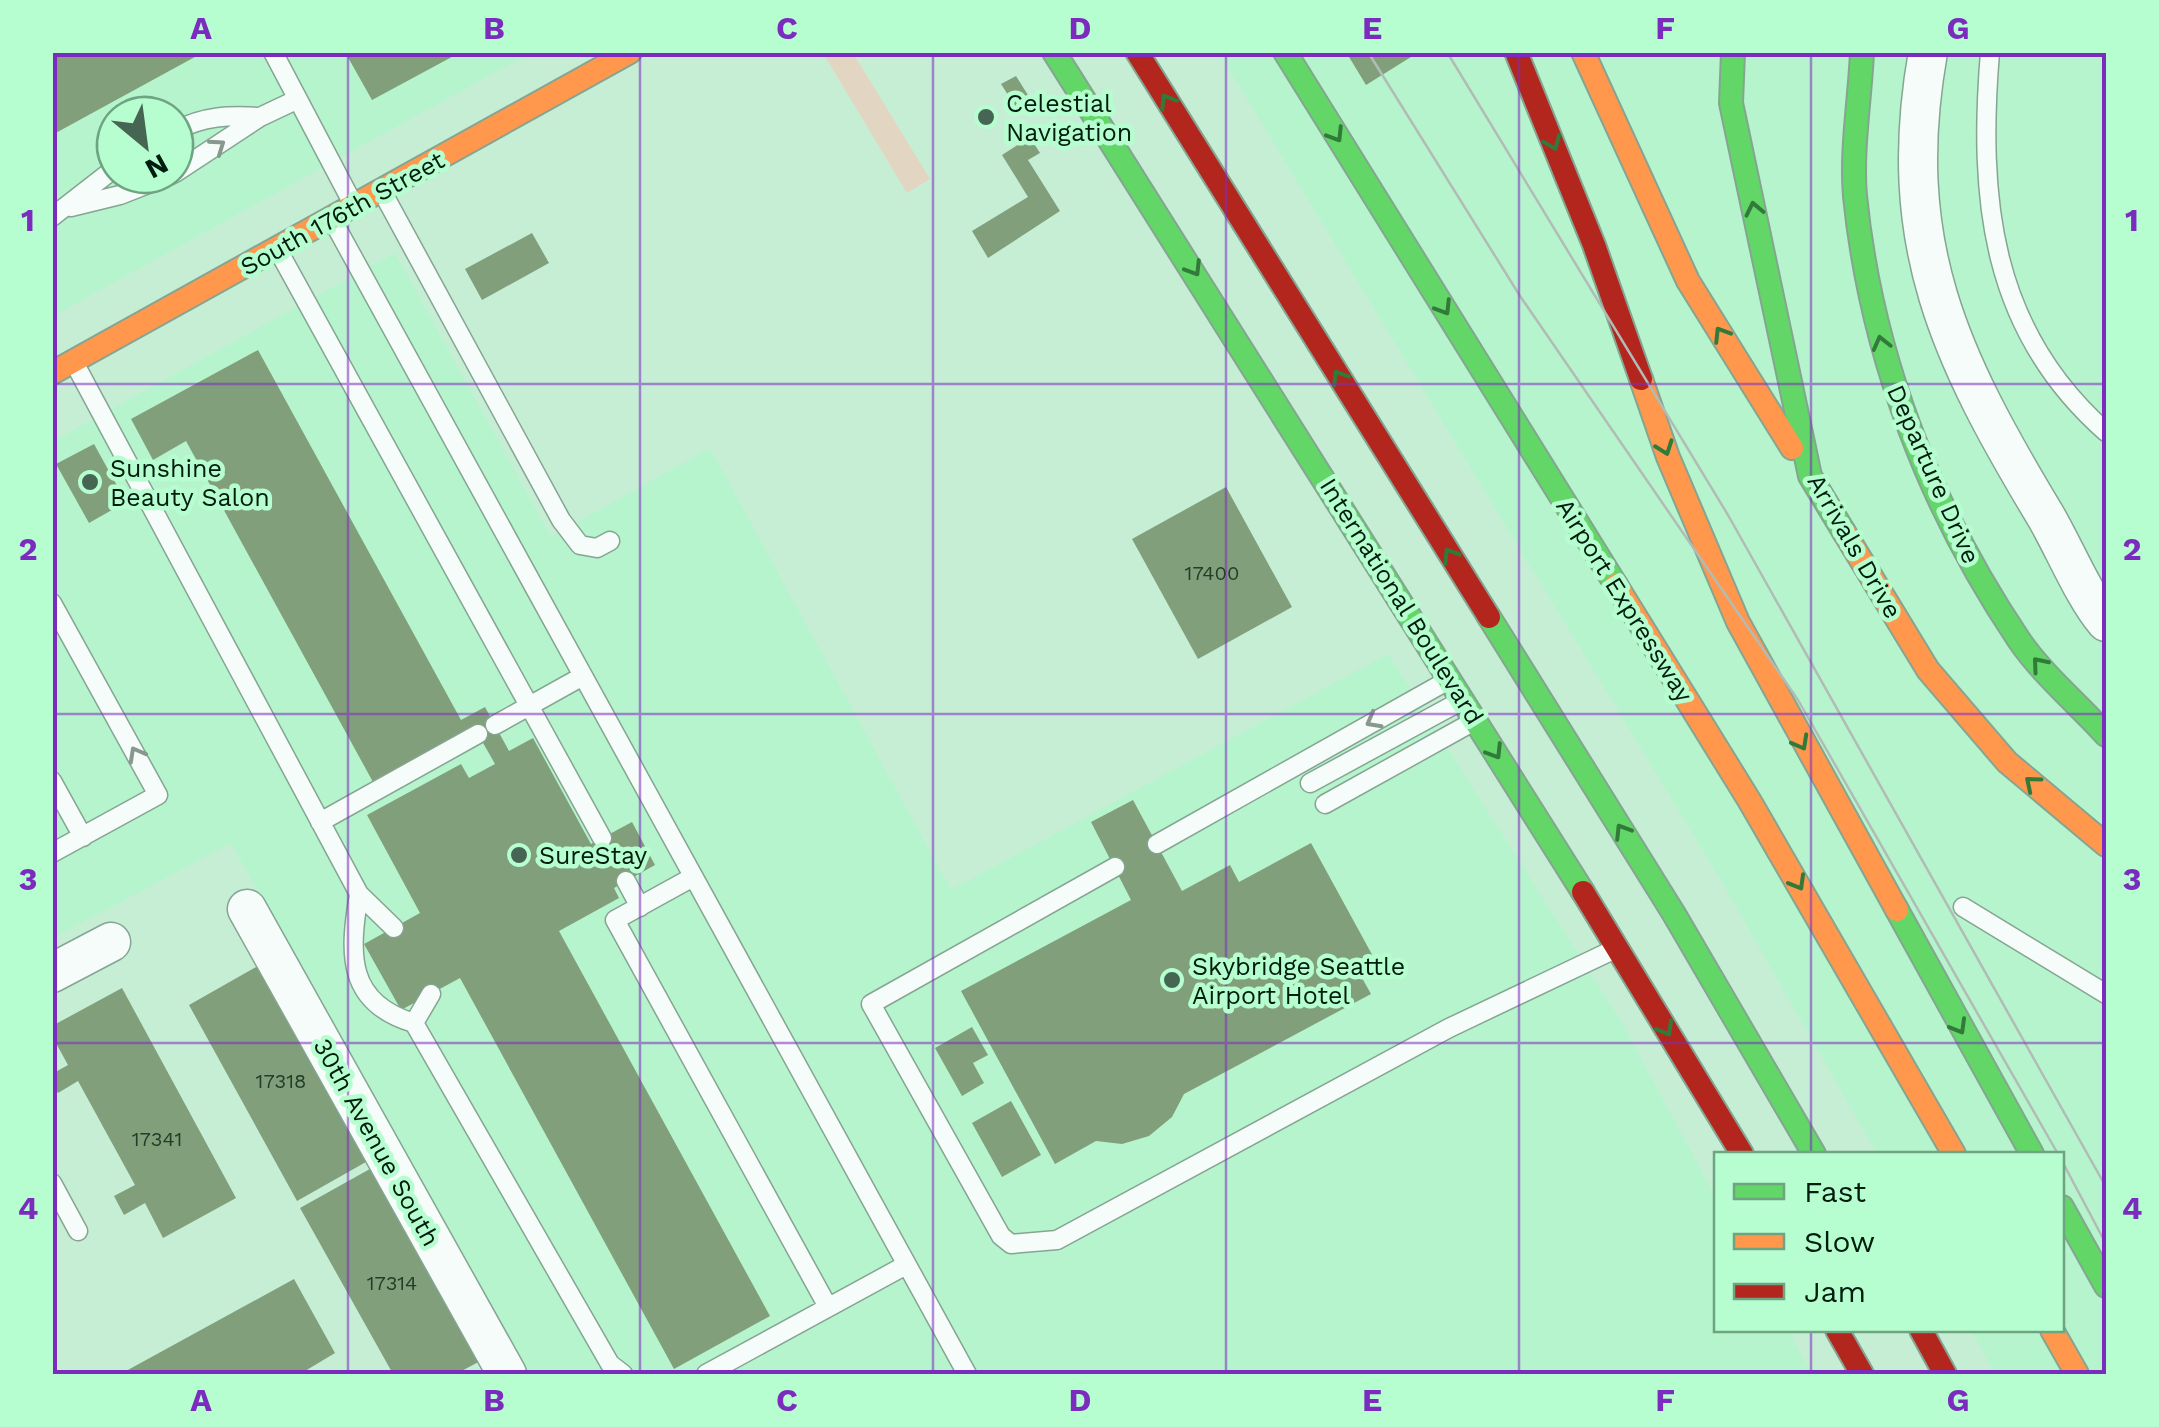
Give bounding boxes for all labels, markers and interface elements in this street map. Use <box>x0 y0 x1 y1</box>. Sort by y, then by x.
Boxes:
text: A <box>190 9 212 47</box>
text: B <box>483 9 505 47</box>
text: C <box>776 9 798 47</box>
text: D <box>1069 9 1091 47</box>
text: E <box>1362 9 1382 47</box>
text: F <box>1655 9 1675 47</box>
text: G <box>1946 9 1970 47</box>
place label: Celestial Navigation <box>1006 89 1132 147</box>
one-way arrow <box>1161 94 1180 112</box>
north arrow <box>95 95 195 195</box>
marker: Celestial Navigation <box>975 106 997 128</box>
one-way arrow <box>1324 124 1343 142</box>
one-way arrow <box>1541 133 1561 151</box>
one-way arrow <box>207 140 226 158</box>
street label: South 176th Street <box>235 145 450 282</box>
text: N <box>140 147 174 186</box>
text: 1 <box>21 201 35 239</box>
one-way arrow <box>1745 201 1766 218</box>
text: 1 <box>2125 201 2139 239</box>
one-way arrow <box>1181 258 1200 276</box>
one-way arrow <box>1431 297 1450 315</box>
one-way arrow <box>1714 327 1733 345</box>
one-way arrow <box>1872 335 1893 352</box>
one-way arrow <box>1332 370 1351 388</box>
street label: Departure Drive <box>1881 380 1986 568</box>
one-way arrow <box>1653 438 1674 455</box>
place label: Sunshine Beauty Salon <box>110 454 270 512</box>
street label: Arrivals Drive <box>1802 469 1908 624</box>
marker: Sunshine Beauty Salon <box>79 471 101 493</box>
street label: International Boulevard <box>1314 473 1489 730</box>
street label: Airport Expressway <box>1550 493 1699 707</box>
text: 2 <box>18 530 38 568</box>
text: 2 <box>2122 530 2142 568</box>
one-way arrow <box>1444 548 1463 566</box>
house number: 17400 <box>1185 561 1239 585</box>
one-way arrow <box>2033 657 2051 676</box>
one-way arrow <box>1366 709 1384 729</box>
one-way arrow <box>1789 732 1809 750</box>
one-way arrow <box>1483 742 1502 760</box>
one-way arrow <box>128 747 148 765</box>
one-way arrow <box>2025 776 2044 794</box>
one-way arrow <box>1616 824 1635 842</box>
place label: SureStay <box>539 841 647 870</box>
marker: SureStay <box>508 844 530 866</box>
text: 3 <box>19 860 37 898</box>
text: 3 <box>2123 860 2141 898</box>
one-way arrow <box>1786 872 1805 890</box>
place label: Skybridge Seattle Airport Hotel <box>1192 952 1405 1010</box>
marker: Skybridge Seattle Airport Hotel <box>1161 969 1183 991</box>
one-way arrow <box>1947 1016 1966 1034</box>
one-way arrow <box>1654 1018 1673 1036</box>
street label: 30th Avenue South <box>307 1033 446 1251</box>
house number: 17318 <box>256 1069 306 1093</box>
house number: 17341 <box>132 1127 182 1151</box>
legend <box>1714 1152 2064 1332</box>
text: Fast <box>1804 1174 1867 1209</box>
text: 4 <box>18 1189 38 1227</box>
text: 4 <box>2122 1189 2142 1227</box>
text: Slow <box>1804 1224 1875 1259</box>
house number: 17314 <box>367 1271 417 1295</box>
text: Jam <box>1804 1274 1866 1309</box>
text: A <box>190 1381 212 1419</box>
text: B <box>483 1381 505 1419</box>
text: C <box>776 1381 798 1419</box>
text: D <box>1069 1381 1091 1419</box>
text: E <box>1362 1381 1382 1419</box>
text: F <box>1655 1381 1675 1419</box>
text: G <box>1946 1381 1970 1419</box>

